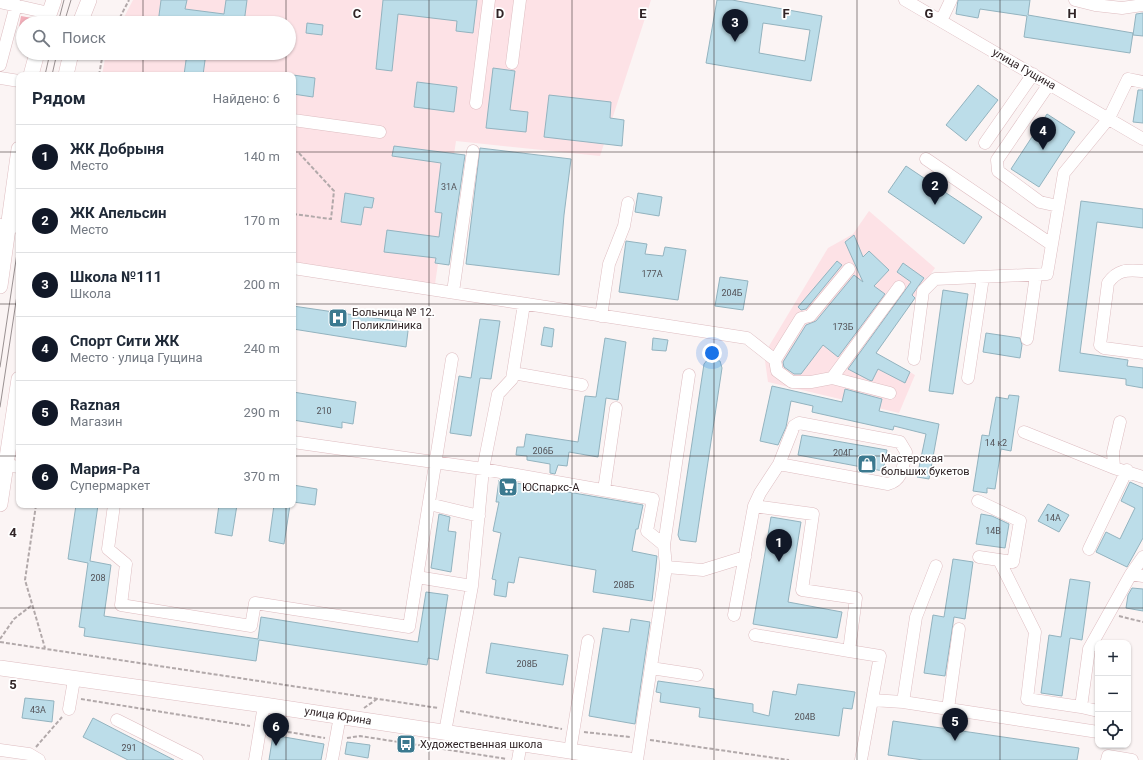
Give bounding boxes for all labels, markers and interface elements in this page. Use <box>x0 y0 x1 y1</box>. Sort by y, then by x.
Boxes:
text: C <box>353 6 362 21</box>
text: D <box>496 6 504 21</box>
text: E <box>639 6 647 21</box>
text: F <box>782 6 790 21</box>
text: G <box>925 6 934 21</box>
text: H <box>1067 6 1077 21</box>
pin: 3 <box>722 9 748 42</box>
search box <box>16 16 296 60</box>
icon: search <box>30 27 52 49</box>
text: Поиск <box>62 29 106 47</box>
street label: улица Гущина <box>990 46 1058 92</box>
text: Рядом <box>32 88 86 108</box>
text: Найдено: 6 <box>213 91 280 106</box>
pin: 4 <box>1030 117 1056 150</box>
text: ЖК Добрыня <box>70 140 164 158</box>
text: 1 <box>41 149 49 164</box>
text: 140 m <box>243 149 280 164</box>
text: Место <box>70 158 108 173</box>
pin: 2 <box>922 172 948 205</box>
house number: 31А <box>441 182 457 192</box>
text: ЖК Апельсин <box>70 204 167 222</box>
text: 2 <box>41 213 49 228</box>
text: 170 m <box>243 213 280 228</box>
text: Место <box>70 222 108 237</box>
text: Школа №111 <box>70 268 162 286</box>
house number: 177А <box>641 269 663 279</box>
text: 3 <box>41 277 49 292</box>
text: 200 m <box>243 277 280 292</box>
text: Школа <box>70 286 111 301</box>
house number: 204Б <box>722 288 743 298</box>
place label: Больница № 12. Поликлиника <box>352 306 435 332</box>
hospital icon: Больница № 12. Поликлиника <box>327 307 349 329</box>
house number: 173Б <box>833 322 854 332</box>
text: Спорт Сити ЖК <box>70 332 179 350</box>
text: 4 <box>41 341 49 356</box>
text: 240 m <box>243 341 280 356</box>
your location <box>702 343 722 363</box>
text: Место · улица Гущина <box>70 350 203 365</box>
text: Raznaя <box>70 396 120 414</box>
text: 5 <box>41 405 49 420</box>
text: 290 m <box>243 405 280 420</box>
house number: 210 <box>316 406 332 416</box>
text: Магазин <box>70 414 123 429</box>
house number: 14 к2 <box>985 438 1007 448</box>
house number: 206Б <box>533 446 554 456</box>
house number: 204Г <box>833 448 853 458</box>
place label: Мастерская больших букетов <box>881 452 970 478</box>
shop icon: Мастерская больших букетов <box>856 453 878 475</box>
text: Мария-Ра <box>70 460 140 478</box>
text: 6 <box>41 469 49 484</box>
text: 370 m <box>243 469 280 484</box>
supermarket icon: ЮСпаркс-А <box>497 476 519 498</box>
text: Супермаркет <box>70 478 150 493</box>
place label: ЮСпаркс-А <box>522 481 580 494</box>
house number: 14А <box>1045 513 1061 523</box>
text: 4 <box>9 525 17 540</box>
house number: 14В <box>985 526 1001 536</box>
pin: 1 <box>766 529 792 562</box>
house number: 208 <box>90 573 106 583</box>
house number: 208Б <box>614 580 635 590</box>
map controls <box>1095 640 1131 748</box>
button: + <box>1095 640 1131 676</box>
house number: 208Б <box>517 659 538 669</box>
button: − <box>1095 676 1131 712</box>
text: 5 <box>9 677 17 692</box>
street label: улица Юрина <box>304 704 372 728</box>
house number: 43А <box>30 705 46 715</box>
pin: 5 <box>942 708 968 741</box>
house number: 204В <box>795 712 816 722</box>
button: locate <box>1095 712 1131 748</box>
pin: 6 <box>263 713 289 746</box>
bus stop icon: Художественная школа <box>395 733 417 755</box>
place label: Художественная школа <box>420 738 542 751</box>
house number: 291 <box>121 743 137 753</box>

